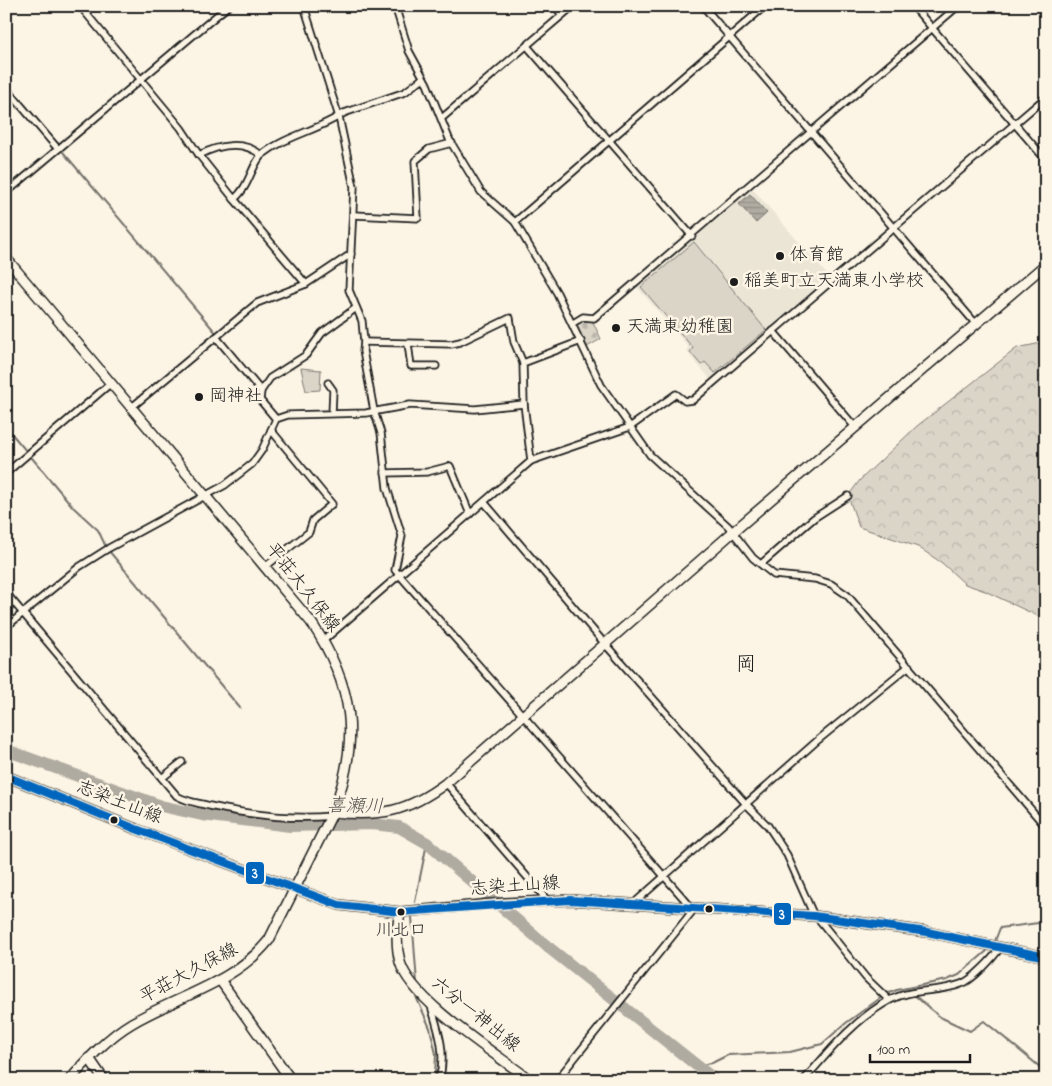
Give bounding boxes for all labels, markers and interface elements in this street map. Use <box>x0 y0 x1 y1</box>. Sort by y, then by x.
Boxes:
place label: 体育館 <box>790 243 844 269</box>
marker: 体育館 <box>774 250 786 262</box>
place label: 稲美町立天満東小学校 <box>744 269 924 295</box>
marker: 稲美町立天満東小学校 <box>728 276 740 288</box>
place label: 天満東幼稚園 <box>626 315 734 341</box>
marker: 天満東幼稚園 <box>610 322 622 334</box>
place label: 岡神社 <box>209 384 263 410</box>
marker: 岡神社 <box>193 391 205 403</box>
street label: 平荘大久保線 <box>259 537 345 639</box>
district label: 岡 <box>736 651 756 680</box>
street label: 志染土山線 <box>72 775 166 831</box>
water label: 喜瀬川 <box>326 793 384 821</box>
unlabelled marker <box>109 815 119 825</box>
line badge: 3 <box>245 861 265 885</box>
text: 3 <box>251 864 258 885</box>
street label: 志染土山線 <box>469 871 561 903</box>
line badge: 3 <box>773 902 792 926</box>
unlabelled marker <box>704 904 714 914</box>
text: 3 <box>778 905 785 926</box>
marker: 川北口 <box>396 907 406 917</box>
place label: 川北口 <box>376 918 427 943</box>
street label: 平荘大久保線 <box>135 937 243 1011</box>
street label: 六分一神出線 <box>425 971 525 1059</box>
scale bar <box>870 1031 970 1063</box>
text: 100 m <box>877 1039 910 1061</box>

